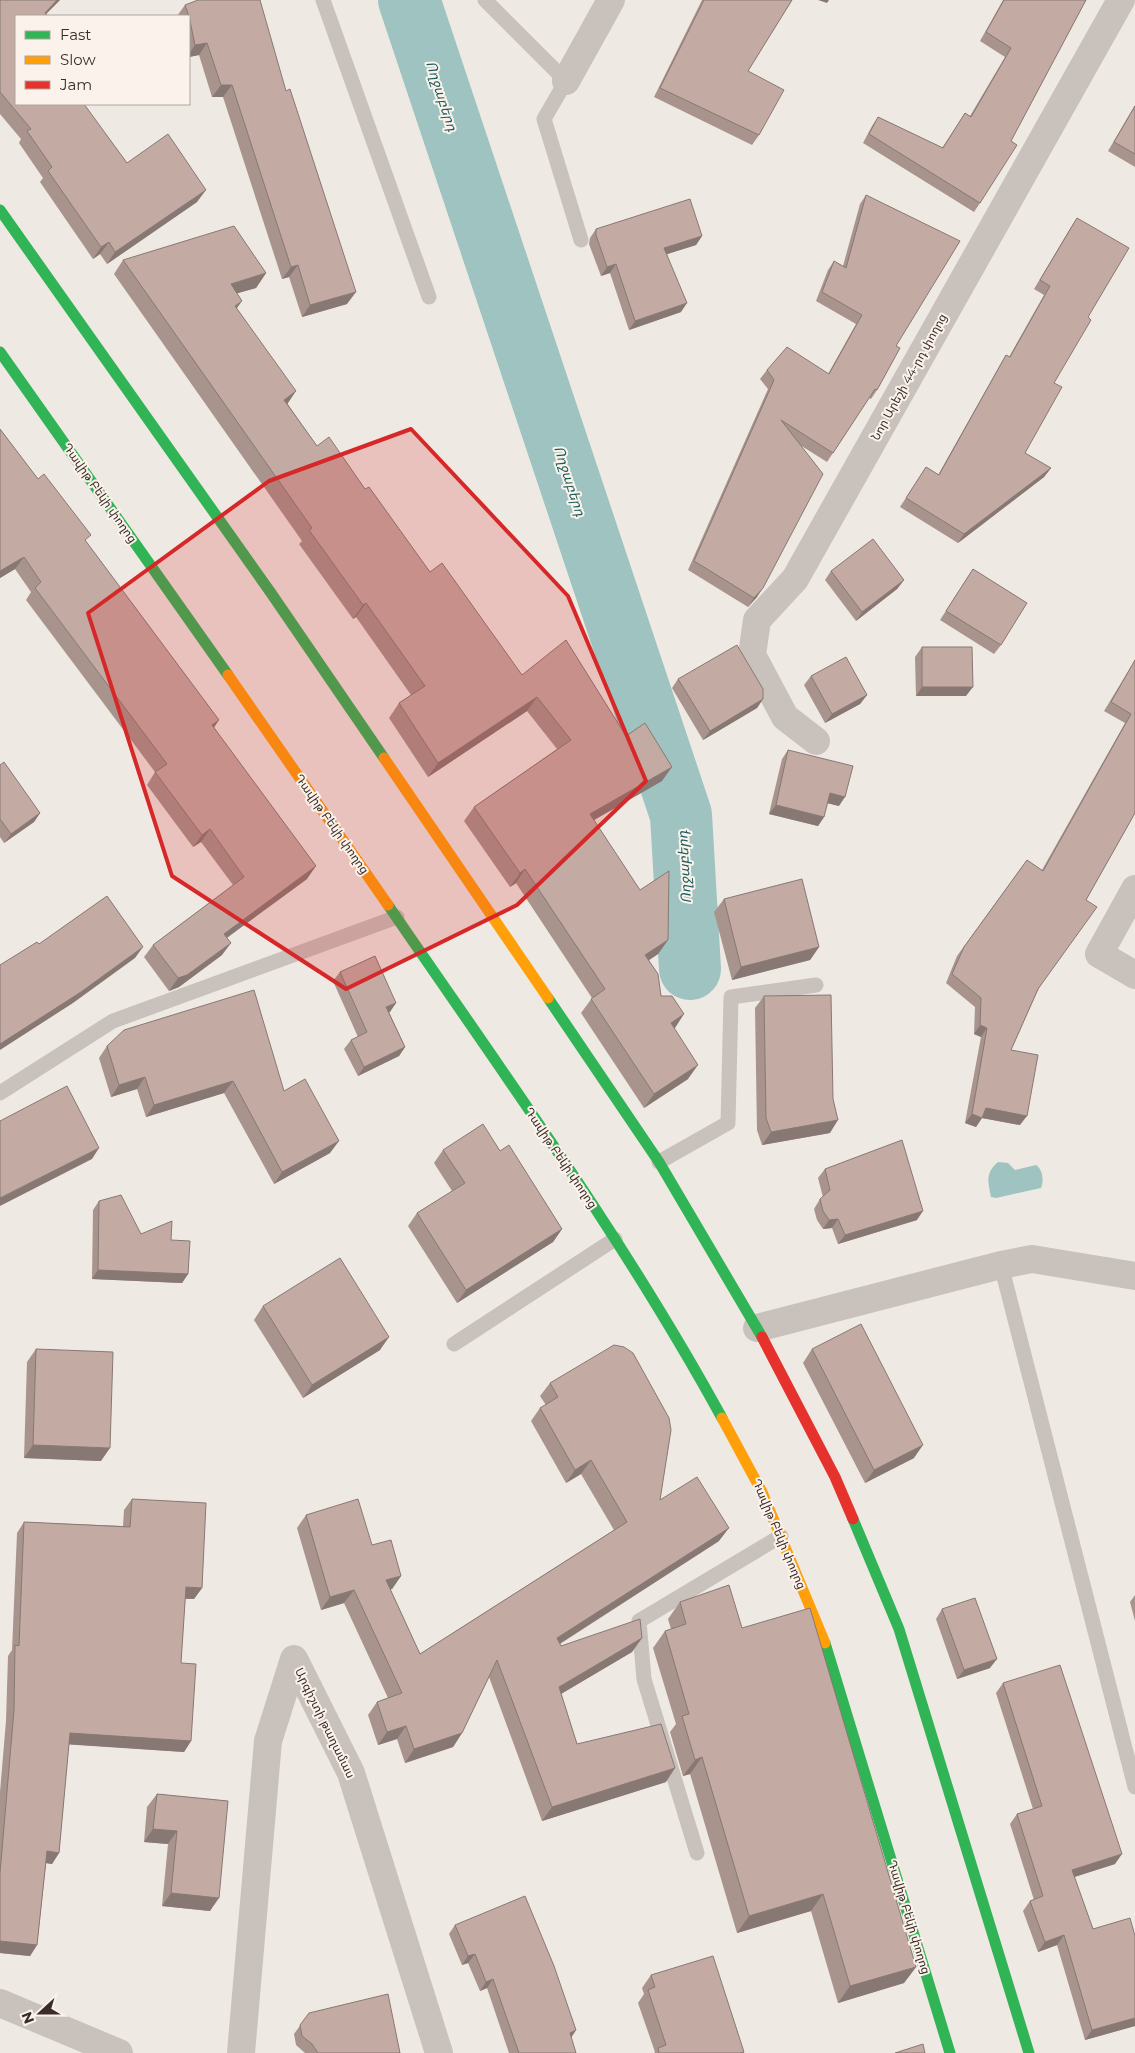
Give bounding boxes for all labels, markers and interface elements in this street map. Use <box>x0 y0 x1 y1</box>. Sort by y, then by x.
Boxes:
legend <box>15 15 190 105</box>
text: Fast <box>60 25 91 44</box>
text: Slow <box>60 50 96 69</box>
water label: Ողջաբերդ <box>422 58 462 135</box>
text: Jam <box>59 75 92 94</box>
street label: Նոր Արեշի 44-րդ փողոց <box>867 311 950 443</box>
street label: Դավիթ Բեկի փողոց <box>60 440 141 546</box>
water label: Ողջաբերդ <box>550 443 590 520</box>
street label: Դավիթ Բեկի փողոց <box>292 771 373 877</box>
water label: Ողջաբերդ <box>673 829 695 904</box>
street label: Դավիթ Բեկի փողոց <box>522 1104 601 1211</box>
street label: Դավիթ Բեկի փողոց <box>749 1476 810 1591</box>
street label: Արգիշտի թաղամաս <box>292 1665 359 1781</box>
street label: Դավիթ Բեկի փողոց <box>885 1858 934 1976</box>
north arrow <box>15 1988 65 2038</box>
text: N <box>17 2009 38 2026</box>

